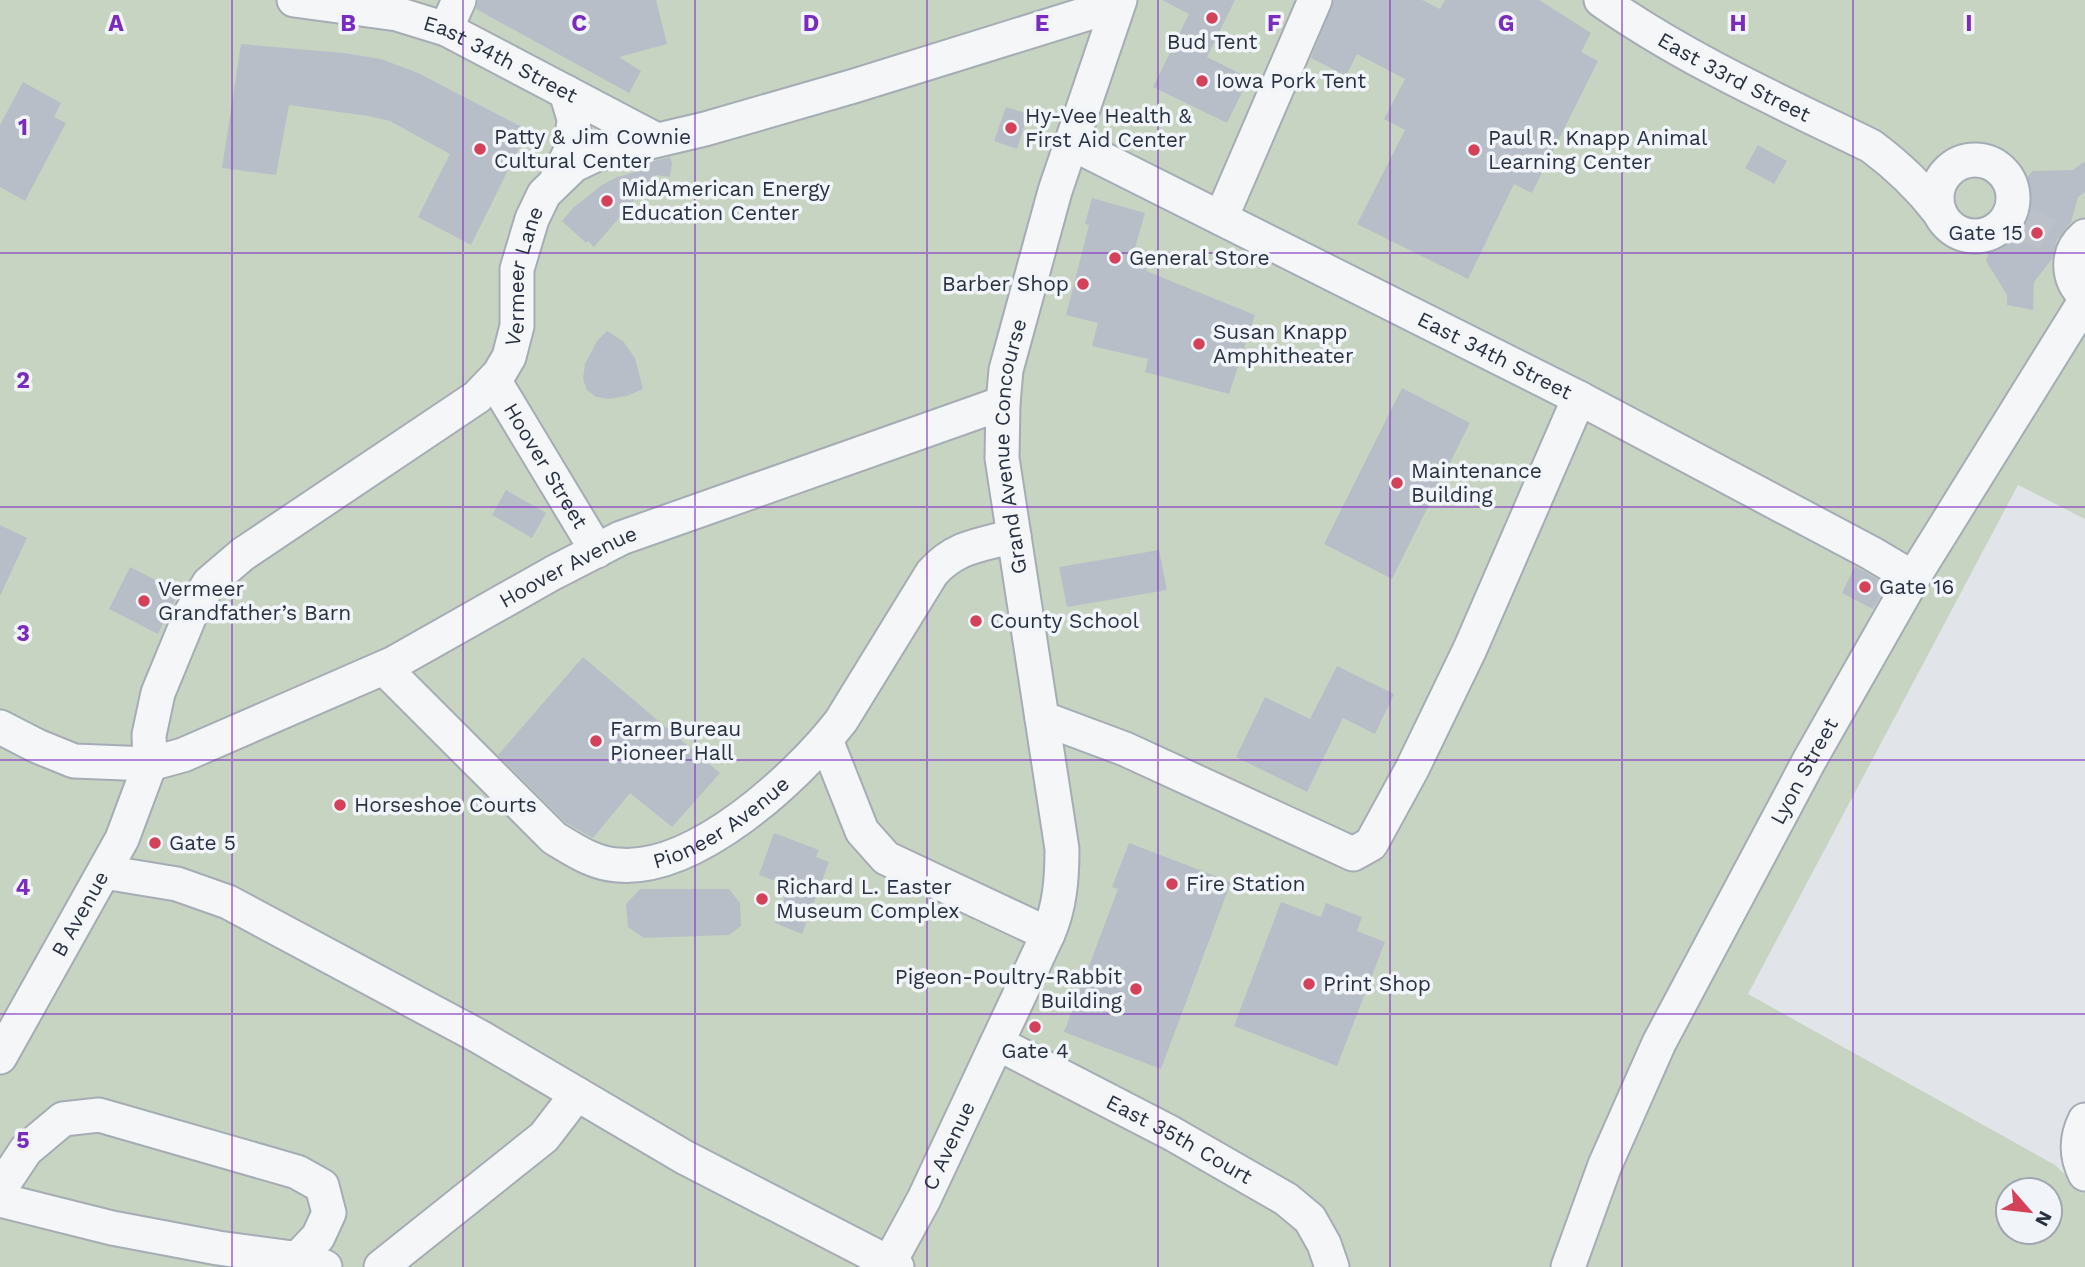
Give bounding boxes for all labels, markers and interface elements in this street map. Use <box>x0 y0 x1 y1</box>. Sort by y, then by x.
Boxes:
text: A <box>108 10 124 37</box>
text: B <box>340 10 356 37</box>
street label: East 34th Street <box>420 10 582 108</box>
text: C <box>571 10 587 37</box>
text: D <box>803 10 819 37</box>
text: E <box>1035 10 1049 37</box>
marker: Bud Tent <box>1204 10 1220 26</box>
text: F <box>1267 10 1281 37</box>
text: G <box>1498 10 1514 37</box>
text: H <box>1729 10 1747 37</box>
text: I <box>1965 10 1973 37</box>
street label: East 33rd Street <box>1653 27 1815 127</box>
place label: Bud Tent <box>1167 29 1257 54</box>
place label: Iowa Pork Tent <box>1216 68 1366 93</box>
marker: Iowa Pork Tent <box>1194 73 1210 89</box>
place label: Hy-Vee Health & First Aid Center <box>1025 103 1193 152</box>
text: 1 <box>18 114 28 141</box>
marker: Hy-Vee Health & First Aid Center <box>1003 120 1019 136</box>
place label: Patty & Jim Cownie Cultural Center <box>494 124 691 173</box>
place label: Paul R. Knapp Animal Learning Center <box>1488 125 1708 174</box>
marker: Patty & Jim Cownie Cultural Center <box>472 141 488 157</box>
marker: Paul R. Knapp Animal Learning Center <box>1466 142 1482 158</box>
place label: MidAmerican Energy Education Center <box>621 176 830 225</box>
marker: MidAmerican Energy Education Center <box>599 193 615 209</box>
street label: Vermeer Lane <box>499 202 548 349</box>
place label: Gate 15 <box>1948 220 2023 245</box>
marker: Gate 15 <box>2029 225 2045 241</box>
place label: General Store <box>1129 245 1270 270</box>
marker: General Store <box>1107 250 1123 266</box>
place label: Barber Shop <box>942 271 1069 296</box>
marker: Barber Shop <box>1075 276 1091 292</box>
street label: East 34th Street <box>1413 306 1576 405</box>
street label: Grand Avenue Concourse <box>989 316 1032 576</box>
place label: Susan Knapp Amphitheater <box>1213 319 1354 368</box>
marker: Susan Knapp Amphitheater <box>1191 336 1207 352</box>
text: 2 <box>16 367 30 394</box>
street label: Hoover Street <box>499 398 593 533</box>
place label: Maintenance Building <box>1411 458 1542 507</box>
marker: Maintenance Building <box>1389 475 1405 491</box>
street label: Hoover Avenue <box>495 520 640 613</box>
place label: Gate 16 <box>1879 574 1954 599</box>
place label: Vermeer Grandfather’s Barn <box>158 576 351 625</box>
marker: Gate 16 <box>1857 579 1873 595</box>
marker: Vermeer Grandfather’s Barn <box>136 593 152 609</box>
place label: County School <box>990 608 1140 633</box>
marker: County School <box>968 613 984 629</box>
text: 3 <box>16 620 30 647</box>
street label: Lyon Street <box>1765 713 1843 829</box>
place label: Farm Bureau Pioneer Hall <box>610 716 741 765</box>
marker: Farm Bureau Pioneer Hall <box>588 733 604 749</box>
street label: Pioneer Avenue <box>650 771 794 874</box>
place label: Horseshoe Courts <box>354 792 537 817</box>
marker: Horseshoe Courts <box>332 797 348 813</box>
place label: Gate 5 <box>169 830 236 855</box>
marker: Gate 5 <box>147 835 163 851</box>
street label: B Avenue <box>46 866 114 961</box>
place label: Fire Station <box>1186 871 1306 896</box>
text: 4 <box>16 874 31 901</box>
place label: Richard L. Easter Museum Complex <box>776 874 960 923</box>
marker: Fire Station <box>1164 876 1180 892</box>
marker: Richard L. Easter Museum Complex <box>754 891 770 907</box>
place label: Pigeon-Poultry-Rabbit Building <box>895 964 1123 1013</box>
place label: Print Shop <box>1323 971 1431 996</box>
marker: Print Shop <box>1301 976 1317 992</box>
marker: Pigeon-Poultry-Rabbit Building <box>1128 981 1144 997</box>
marker: Gate 4 <box>1027 1019 1043 1035</box>
place label: Gate 4 <box>1001 1038 1069 1063</box>
street label: East 35th Court <box>1102 1089 1257 1189</box>
street label: C Avenue <box>917 1097 980 1194</box>
text: 5 <box>16 1127 30 1154</box>
north arrow <box>1994 1176 2064 1246</box>
text: N <box>2030 1207 2057 1230</box>

